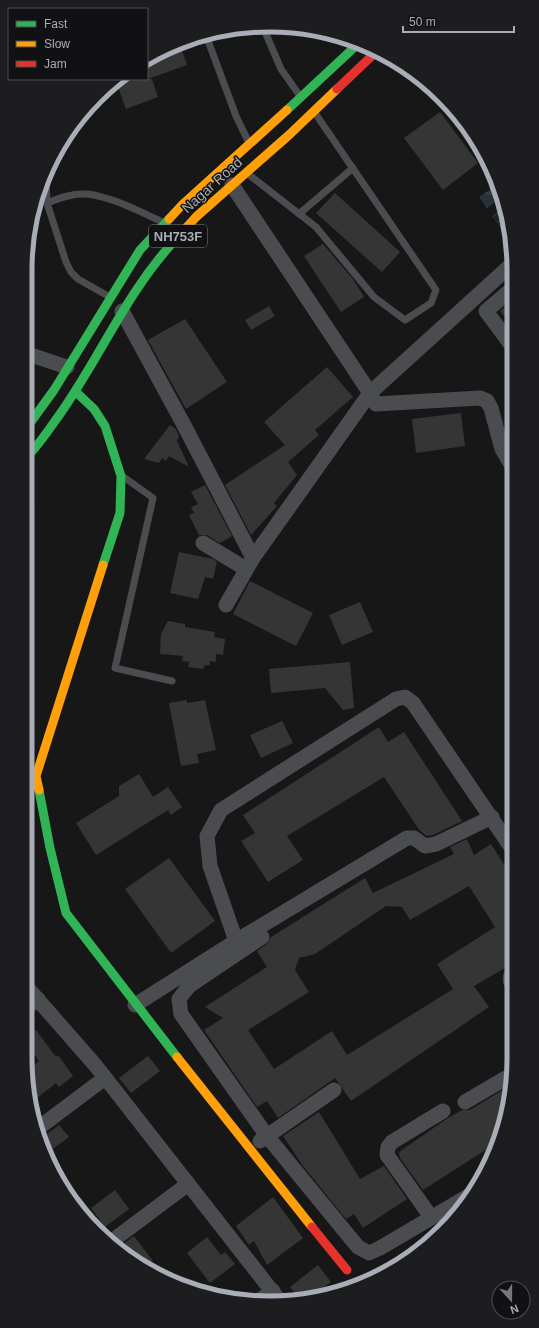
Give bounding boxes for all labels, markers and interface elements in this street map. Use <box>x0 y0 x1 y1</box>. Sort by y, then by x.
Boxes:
legend <box>8 8 148 80</box>
scale bar <box>403 8 514 34</box>
text: 50 m <box>409 15 436 29</box>
text: Fast <box>44 17 68 31</box>
text: Slow <box>44 37 70 51</box>
text: Jam <box>44 57 67 71</box>
street label: Nagar Road <box>179 154 245 216</box>
road number: NH753F <box>149 225 207 247</box>
north arrow <box>491 1280 531 1320</box>
text: N <box>509 1302 520 1316</box>

